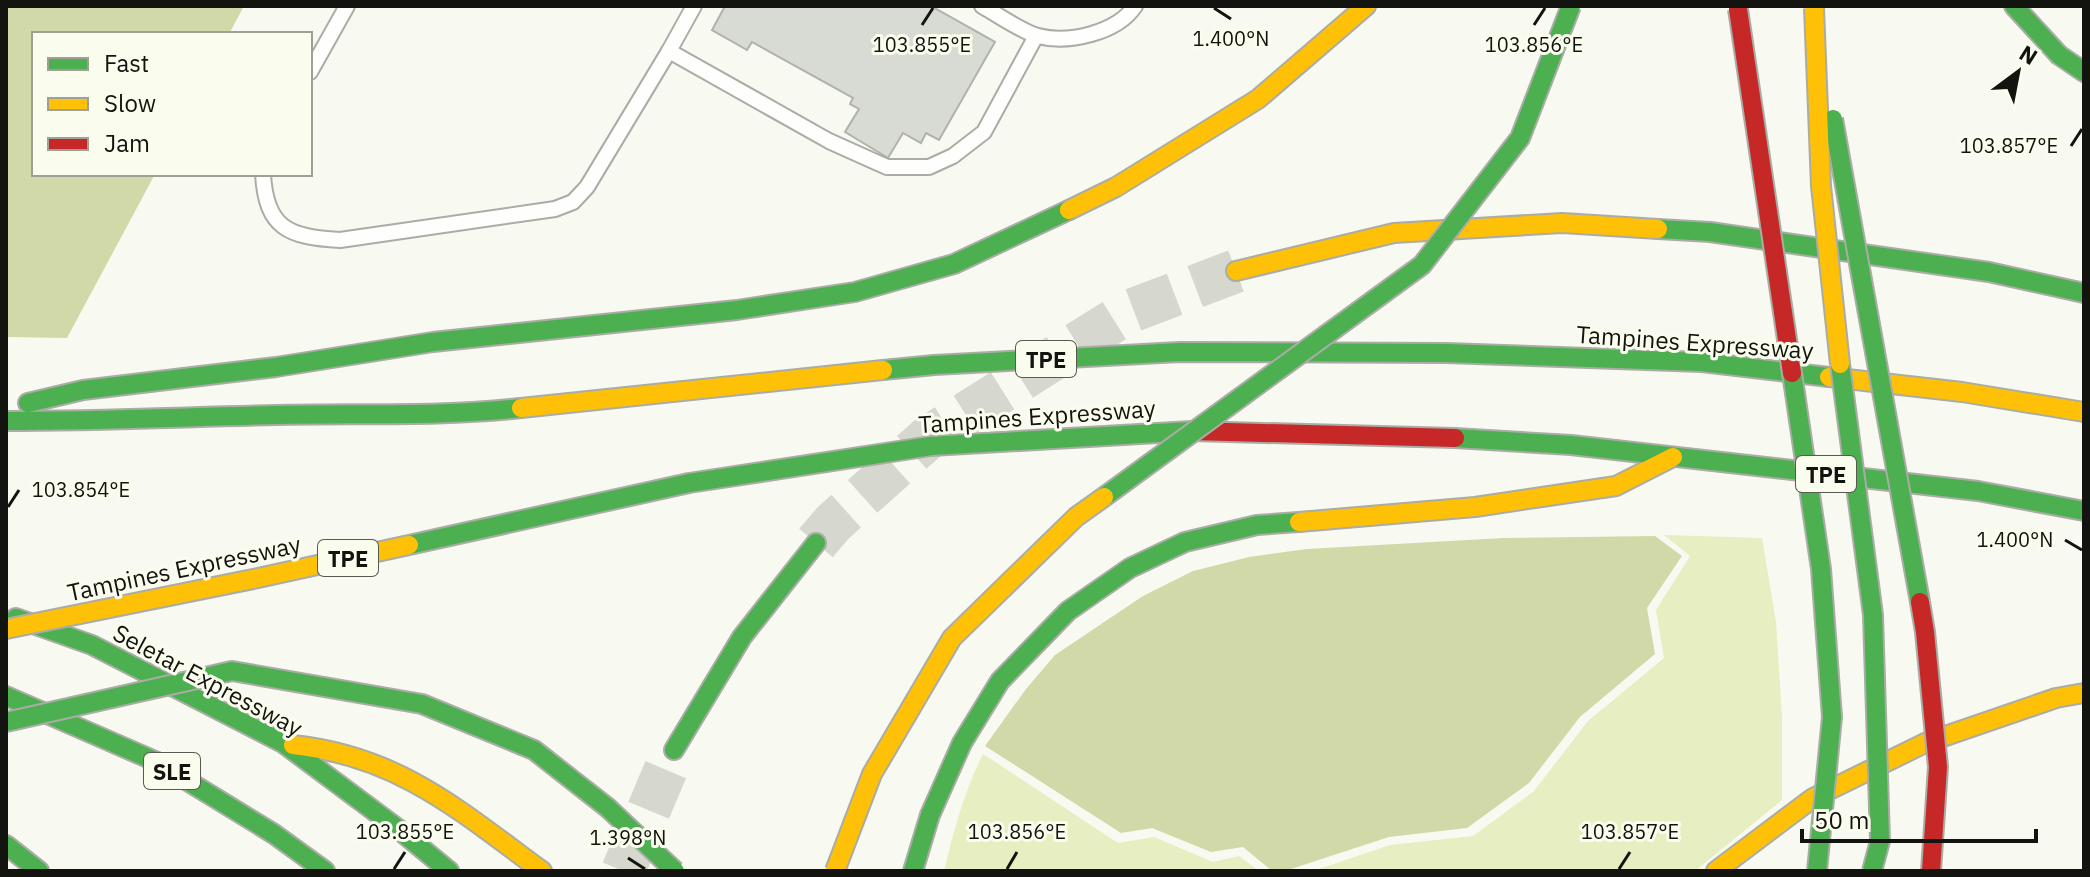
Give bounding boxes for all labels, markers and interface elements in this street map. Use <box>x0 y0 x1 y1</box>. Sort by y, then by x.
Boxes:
text: 1.400°N <box>1193 25 1269 52</box>
text: 103.855°E <box>873 31 971 58</box>
text: 103.856°E <box>1485 31 1583 58</box>
legend <box>32 32 312 176</box>
north arrow <box>1978 32 2058 112</box>
text: N <box>2014 38 2043 71</box>
text: Fast <box>104 47 149 79</box>
text: Slow <box>104 87 156 119</box>
text: Jam <box>104 127 150 159</box>
text: 103.857°E <box>1960 132 2058 159</box>
street label: Tampines Expressway <box>1575 318 1815 366</box>
road number: TPE <box>1016 341 1076 377</box>
street label: Tampines Expressway <box>917 392 1157 440</box>
road number: TPE <box>1796 456 1856 492</box>
text: 103.854°E <box>32 476 130 503</box>
text: 1.400°N <box>1977 526 2053 553</box>
street label: Tampines Expressway <box>64 528 304 608</box>
road number: TPE <box>318 540 378 576</box>
street label: Seletar Expressway <box>108 616 308 744</box>
road number: SLE <box>144 753 200 789</box>
scale bar <box>1802 793 2036 843</box>
text: 50 m <box>1814 804 1869 836</box>
text: 103.855°E <box>356 818 454 845</box>
text: 103.856°E <box>968 818 1066 845</box>
text: 103.857°E <box>1581 818 1679 845</box>
text: 1.398°N <box>590 824 666 851</box>

